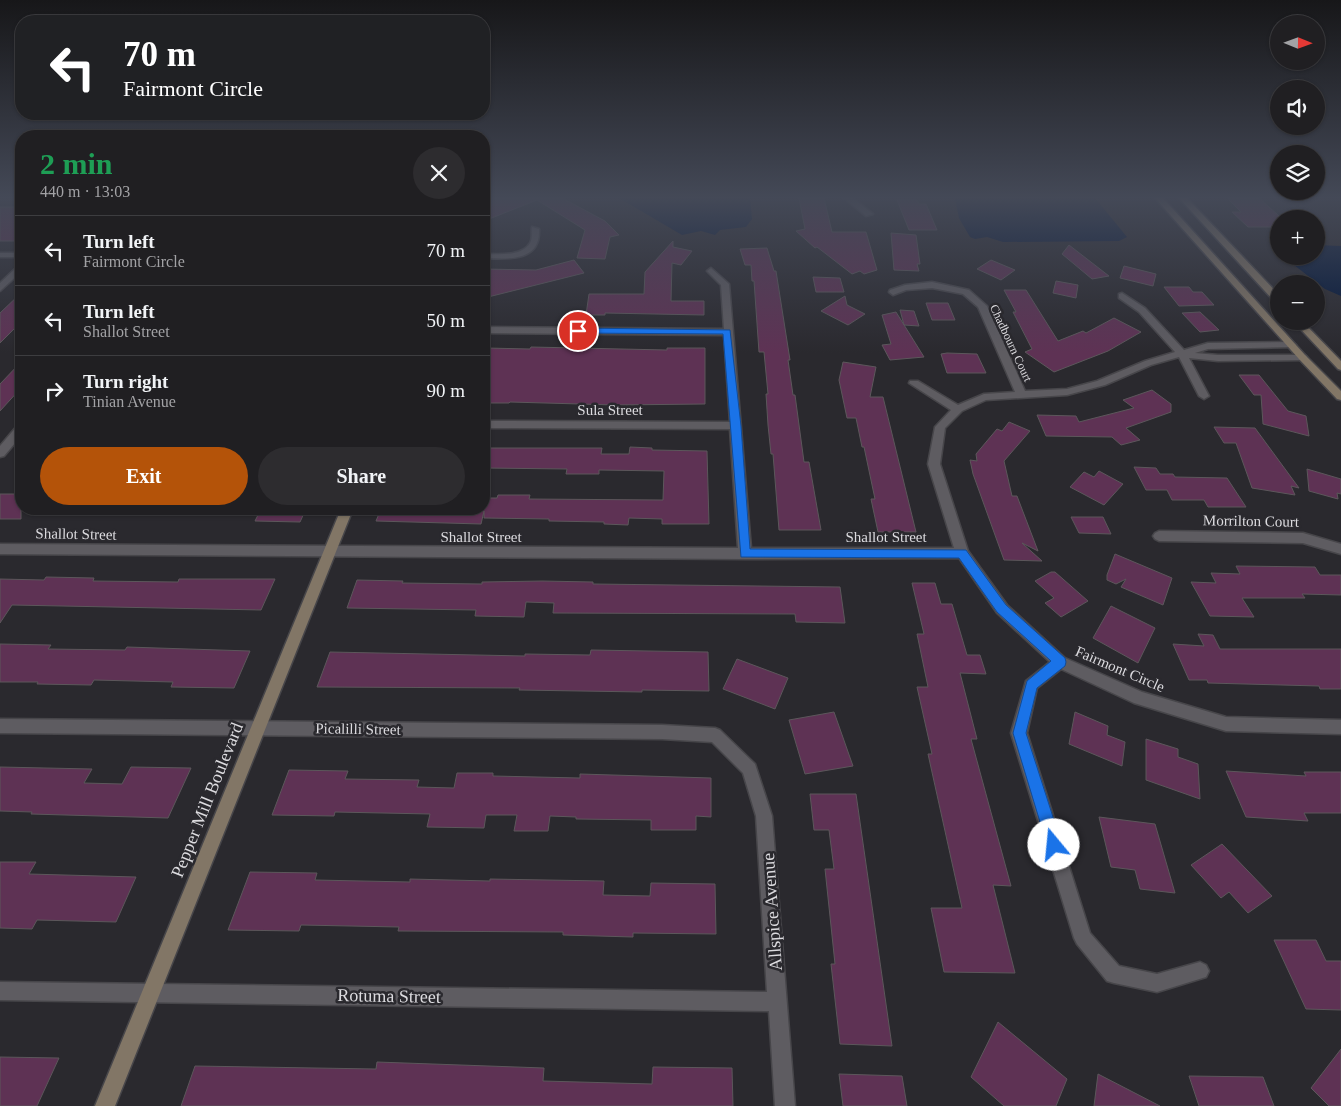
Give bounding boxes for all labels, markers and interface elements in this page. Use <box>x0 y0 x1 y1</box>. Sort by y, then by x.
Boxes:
north arrow <box>1270 15 1325 70</box>
map controls <box>1270 15 1325 330</box>
icon: left <box>40 35 105 100</box>
text: 70 m <box>123 35 196 74</box>
text: Fairmont Circle <box>123 76 263 101</box>
button: sound <box>1270 80 1325 135</box>
button: layers <box>1270 145 1325 200</box>
text: 2 min <box>40 147 113 180</box>
button: close <box>413 147 465 199</box>
text: 440 m · 13:03 <box>40 183 130 200</box>
button: + <box>1270 210 1325 265</box>
text: Turn left <box>83 231 155 252</box>
icon: left <box>40 237 68 265</box>
text: 70 m <box>426 240 465 261</box>
text: Fairmont Circle <box>83 253 185 270</box>
button: − <box>1270 275 1325 330</box>
text: Turn left <box>83 301 155 322</box>
street label: Chadbourn Court <box>987 302 1035 384</box>
icon: left <box>40 307 68 335</box>
text: 50 m <box>426 310 465 331</box>
pin <box>557 310 599 352</box>
icon: arrive <box>564 317 592 345</box>
text: Shallot Street <box>83 323 170 340</box>
text: Turn right <box>83 371 168 392</box>
icon: right <box>40 377 68 405</box>
text: 90 m <box>426 380 465 401</box>
text: Tinian Avenue <box>83 393 176 410</box>
street label: Sula Street <box>577 402 644 418</box>
button: Exit <box>40 447 248 505</box>
button: Share <box>258 447 465 505</box>
street label: Morrilton Court <box>1203 512 1300 530</box>
street label: Shallot Street <box>35 525 118 543</box>
street label: Shallot Street <box>440 529 522 545</box>
street label: Shallot Street <box>845 529 927 545</box>
street label: Fairmont Circle <box>1073 643 1167 695</box>
street label: Pepper Mill Boulevard <box>167 720 247 880</box>
street label: Picalilli Street <box>315 720 402 738</box>
position arrow <box>1027 818 1079 870</box>
street label: Allspice Avenue <box>758 852 786 972</box>
street label: Rotuma Street <box>337 985 441 1007</box>

